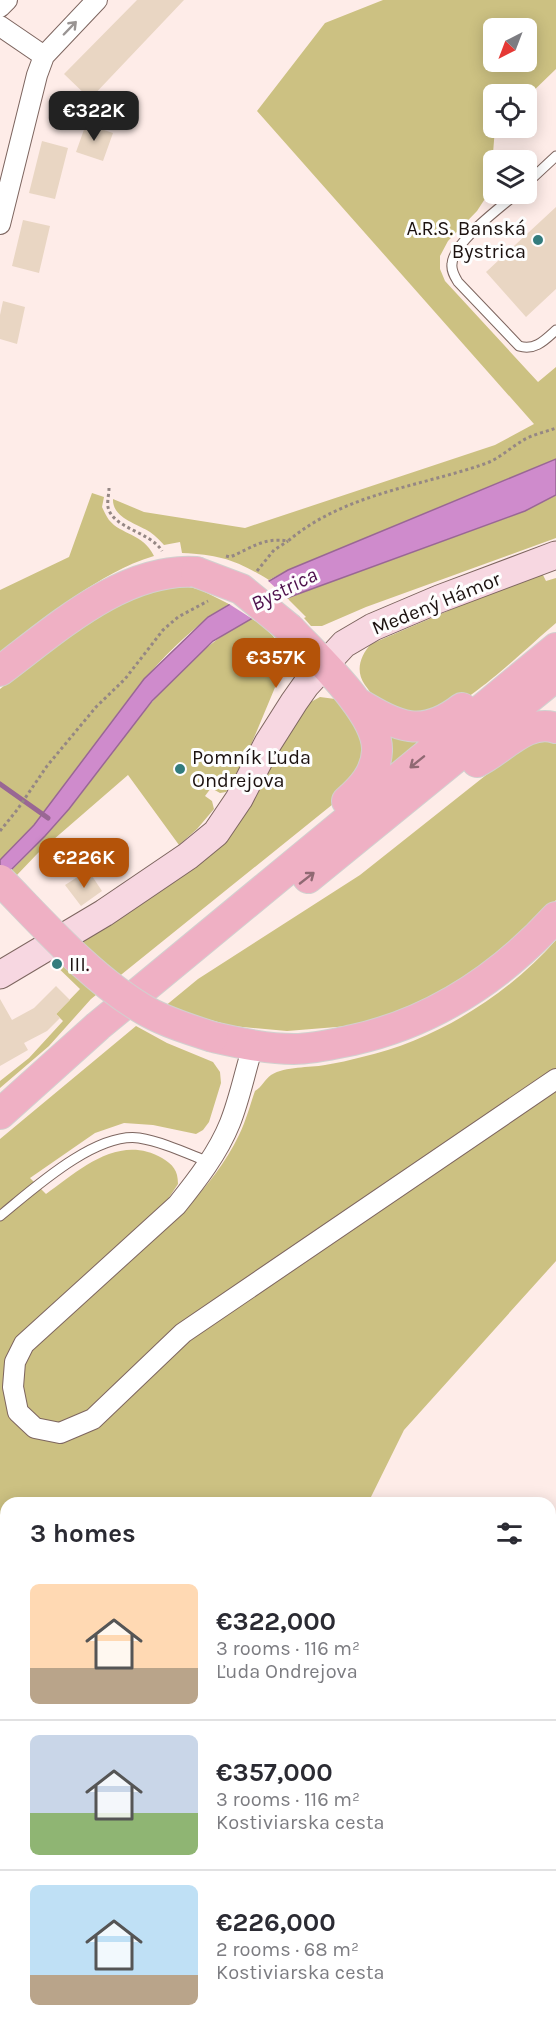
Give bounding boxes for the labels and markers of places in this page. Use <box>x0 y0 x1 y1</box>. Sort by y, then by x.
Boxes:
pin: €322K <box>52 91 136 142</box>
place label: A.R.S. Banská Bystrica <box>406 217 526 263</box>
marker: A.R.S. Banská Bystrica <box>531 233 545 247</box>
pin: €357K <box>234 638 318 689</box>
place label: Pomník Ľuda Ondrejova <box>192 746 311 792</box>
marker: Pomník Ľuda Ondrejova <box>173 762 187 776</box>
pin: €226K <box>42 838 126 889</box>
place label: III. <box>69 953 89 976</box>
marker: III. <box>50 957 64 971</box>

